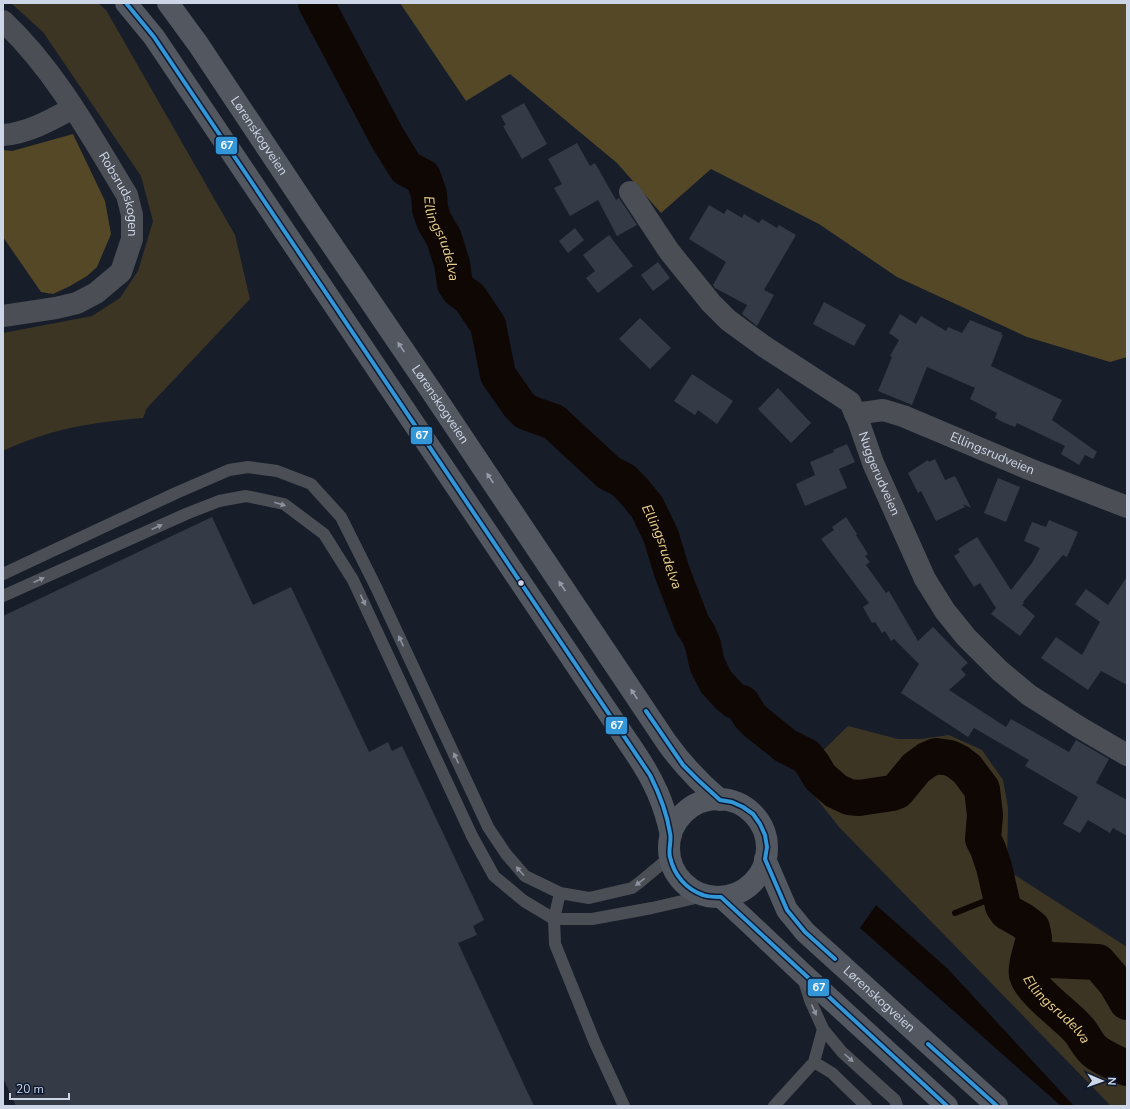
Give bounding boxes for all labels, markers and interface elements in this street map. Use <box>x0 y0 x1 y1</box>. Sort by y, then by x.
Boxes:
street label: Lørenskogveien <box>226 93 292 179</box>
line badge: 67 <box>215 136 238 155</box>
text: 67 <box>220 138 234 153</box>
street label: Robsrudskogen <box>94 148 141 237</box>
water label: Ellingsrudelva <box>420 195 464 282</box>
one-way arrow <box>397 342 405 352</box>
street label: Lørenskogveien <box>407 361 473 447</box>
line badge: 67 <box>410 426 433 445</box>
text: 67 <box>415 428 429 443</box>
street label: Ellingsrudveien <box>947 428 1037 479</box>
street label: Nuggerudveien <box>854 429 904 519</box>
one-way arrow <box>486 473 494 483</box>
one-way arrow <box>275 501 287 507</box>
water label: Ellingsrudelva <box>637 501 687 592</box>
one-way arrow <box>151 524 163 530</box>
one-way arrow <box>33 577 44 583</box>
unlabelled marker <box>516 578 526 588</box>
one-way arrow <box>558 581 566 591</box>
one-way arrow <box>360 594 366 606</box>
one-way arrow <box>398 635 404 646</box>
one-way arrow <box>630 689 638 699</box>
line badge: 67 <box>605 716 628 735</box>
text: 67 <box>610 718 624 733</box>
one-way arrow <box>453 753 459 764</box>
one-way arrow <box>516 866 525 875</box>
one-way arrow <box>634 878 645 886</box>
street label: Lørenskogveien <box>839 962 919 1037</box>
water label: Ellingsrudelva <box>1019 972 1095 1047</box>
line badge: 67 <box>807 978 830 997</box>
text: 67 <box>812 980 826 995</box>
one-way arrow <box>811 1004 818 1016</box>
one-way arrow <box>844 1054 854 1063</box>
north arrow <box>1082 1061 1122 1101</box>
scale bar <box>10 1075 69 1101</box>
text: N <box>1104 1077 1119 1086</box>
text: 20 m <box>16 1081 44 1097</box>

